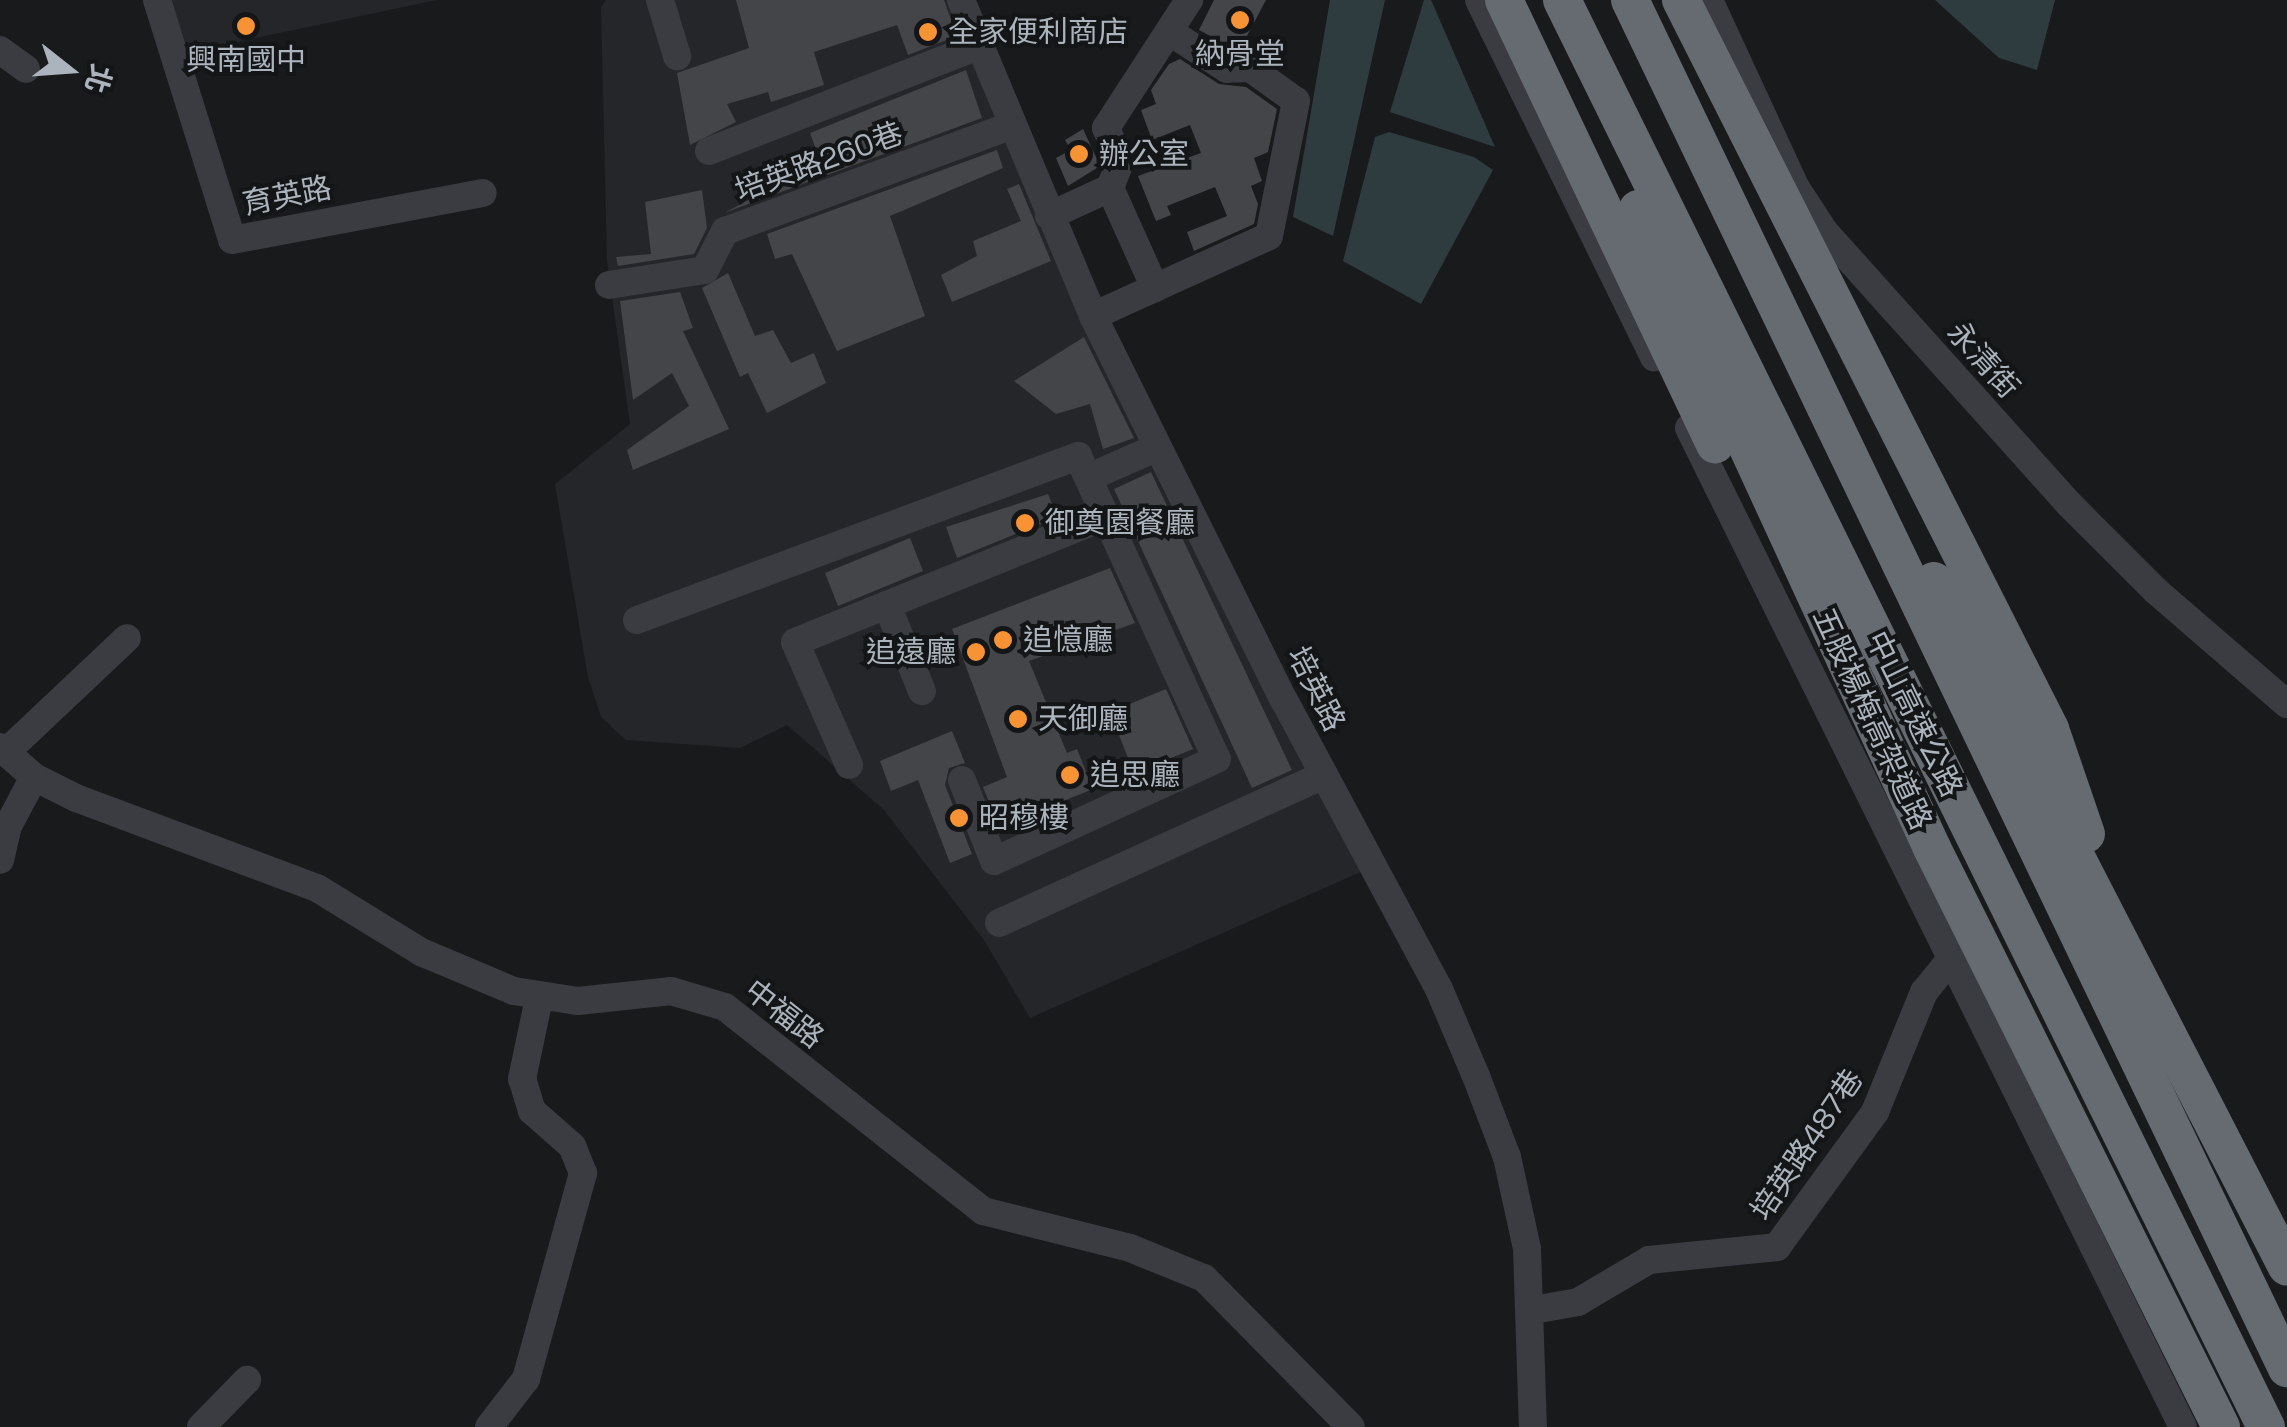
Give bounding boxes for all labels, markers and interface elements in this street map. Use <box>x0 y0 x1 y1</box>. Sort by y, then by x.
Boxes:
marker: 納骨堂 <box>1229 9 1251 31</box>
place label: 全家便利商店 <box>948 14 1128 50</box>
marker: 興南國中 <box>235 15 257 37</box>
north arrow <box>20 20 120 120</box>
marker: 全家便利商店 <box>917 21 939 43</box>
place label: 納骨堂 <box>1195 36 1285 72</box>
place label: 興南國中 <box>186 42 306 78</box>
text: 北 <box>77 60 120 97</box>
street label: 培英路260巷 <box>730 115 908 209</box>
place label: 辦公室 <box>1099 136 1189 172</box>
marker: 辦公室 <box>1068 143 1090 165</box>
street label: 育英路 <box>239 170 335 222</box>
street label: 永清街 <box>1940 315 2026 405</box>
place label: 御奠園餐廳 <box>1045 505 1195 541</box>
marker: 御奠園餐廳 <box>1014 512 1036 534</box>
street label: 五股楊梅高架道路 <box>1805 603 1939 835</box>
place label: 追憶廳 <box>1023 622 1113 658</box>
street label: 中山高速公路 <box>1858 625 1970 803</box>
marker: 追憶廳 <box>992 629 1014 651</box>
place label: 追遠廳 <box>866 634 956 670</box>
marker: 追遠廳 <box>965 641 987 663</box>
street label: 培英路 <box>1280 641 1352 737</box>
place label: 天御廳 <box>1038 701 1128 737</box>
marker: 天御廳 <box>1007 708 1029 730</box>
place label: 追思廳 <box>1090 757 1180 793</box>
marker: 追思廳 <box>1059 764 1081 786</box>
place label: 昭穆樓 <box>979 800 1069 836</box>
marker: 昭穆樓 <box>948 807 970 829</box>
street label: 中福路 <box>737 972 831 1056</box>
street label: 培英路487巷 <box>1743 1063 1871 1227</box>

